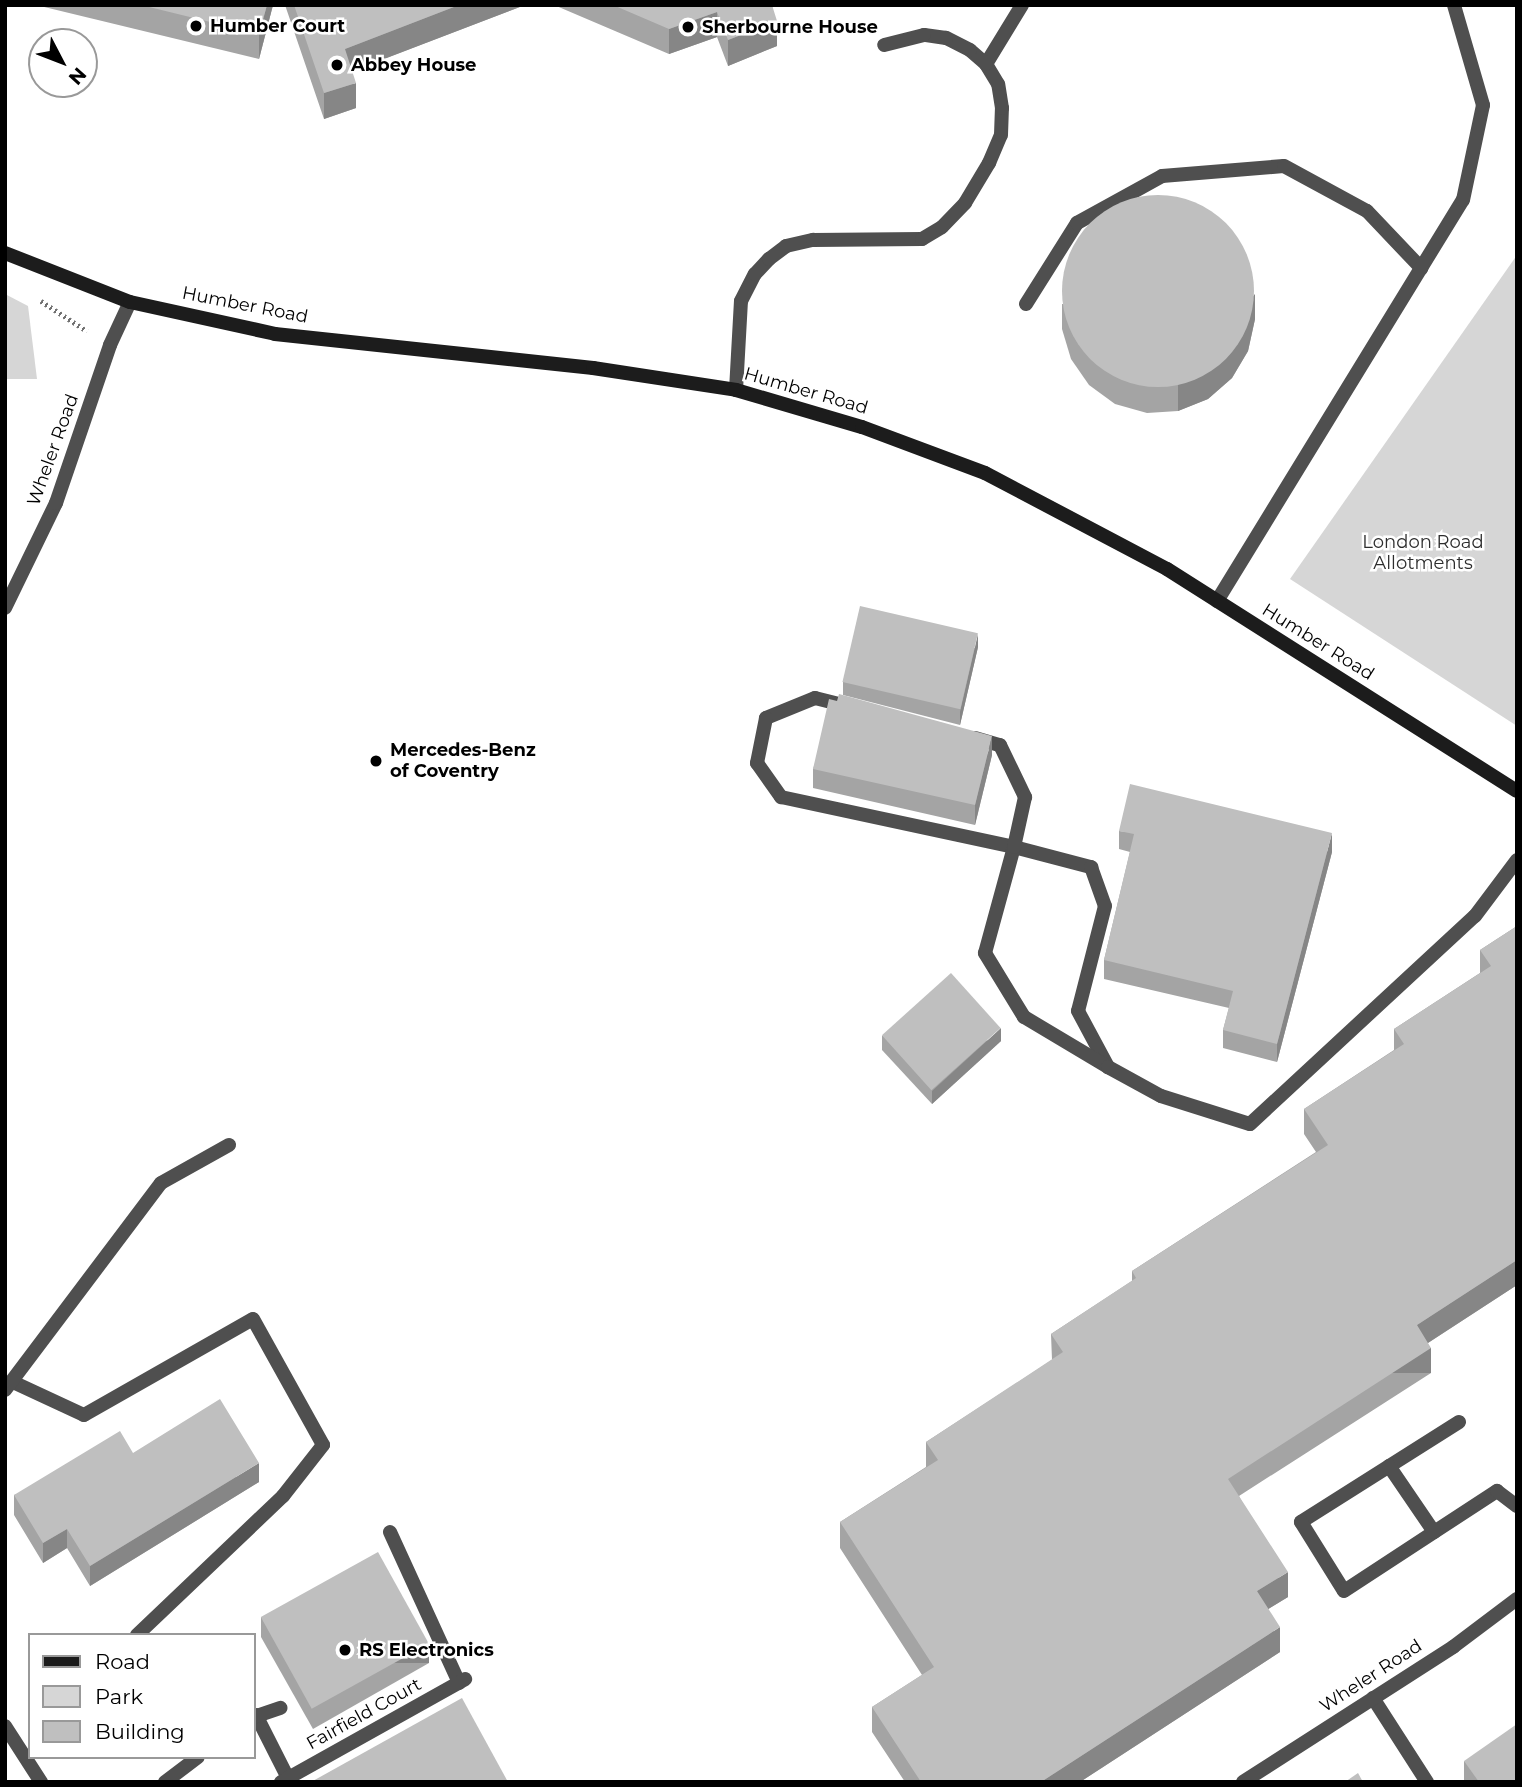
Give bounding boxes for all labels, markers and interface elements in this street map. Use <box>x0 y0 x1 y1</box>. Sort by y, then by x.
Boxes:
place label: Humber Court <box>210 15 345 37</box>
place label: Sherbourne House <box>702 16 878 38</box>
marker: Humber Court <box>188 18 204 34</box>
marker: Sherbourne House <box>680 19 696 35</box>
north arrow <box>28 28 98 98</box>
place label: Abbey House <box>351 54 476 76</box>
marker: Abbey House <box>329 57 345 73</box>
text: N <box>64 63 91 89</box>
street label: Humber Road <box>180 282 310 328</box>
street label: Humber Road <box>742 363 870 419</box>
street label: Wheler Road <box>23 391 83 509</box>
park label: London Road Allotments <box>1362 532 1484 574</box>
street label: Humber Road <box>1258 599 1378 685</box>
place label: Mercedes-Benz of Coventry <box>390 740 536 782</box>
marker: Mercedes-Benz of Coventry <box>368 753 384 769</box>
legend <box>28 1633 256 1759</box>
street label: Wheler Road <box>1316 1635 1426 1717</box>
place label: RS Electronics <box>359 1639 494 1661</box>
marker: RS Electronics <box>337 1642 353 1658</box>
text: Road <box>95 1649 150 1674</box>
street label: Fairfield Court <box>303 1674 425 1754</box>
text: Park <box>95 1684 143 1709</box>
text: Building <box>95 1719 185 1744</box>

